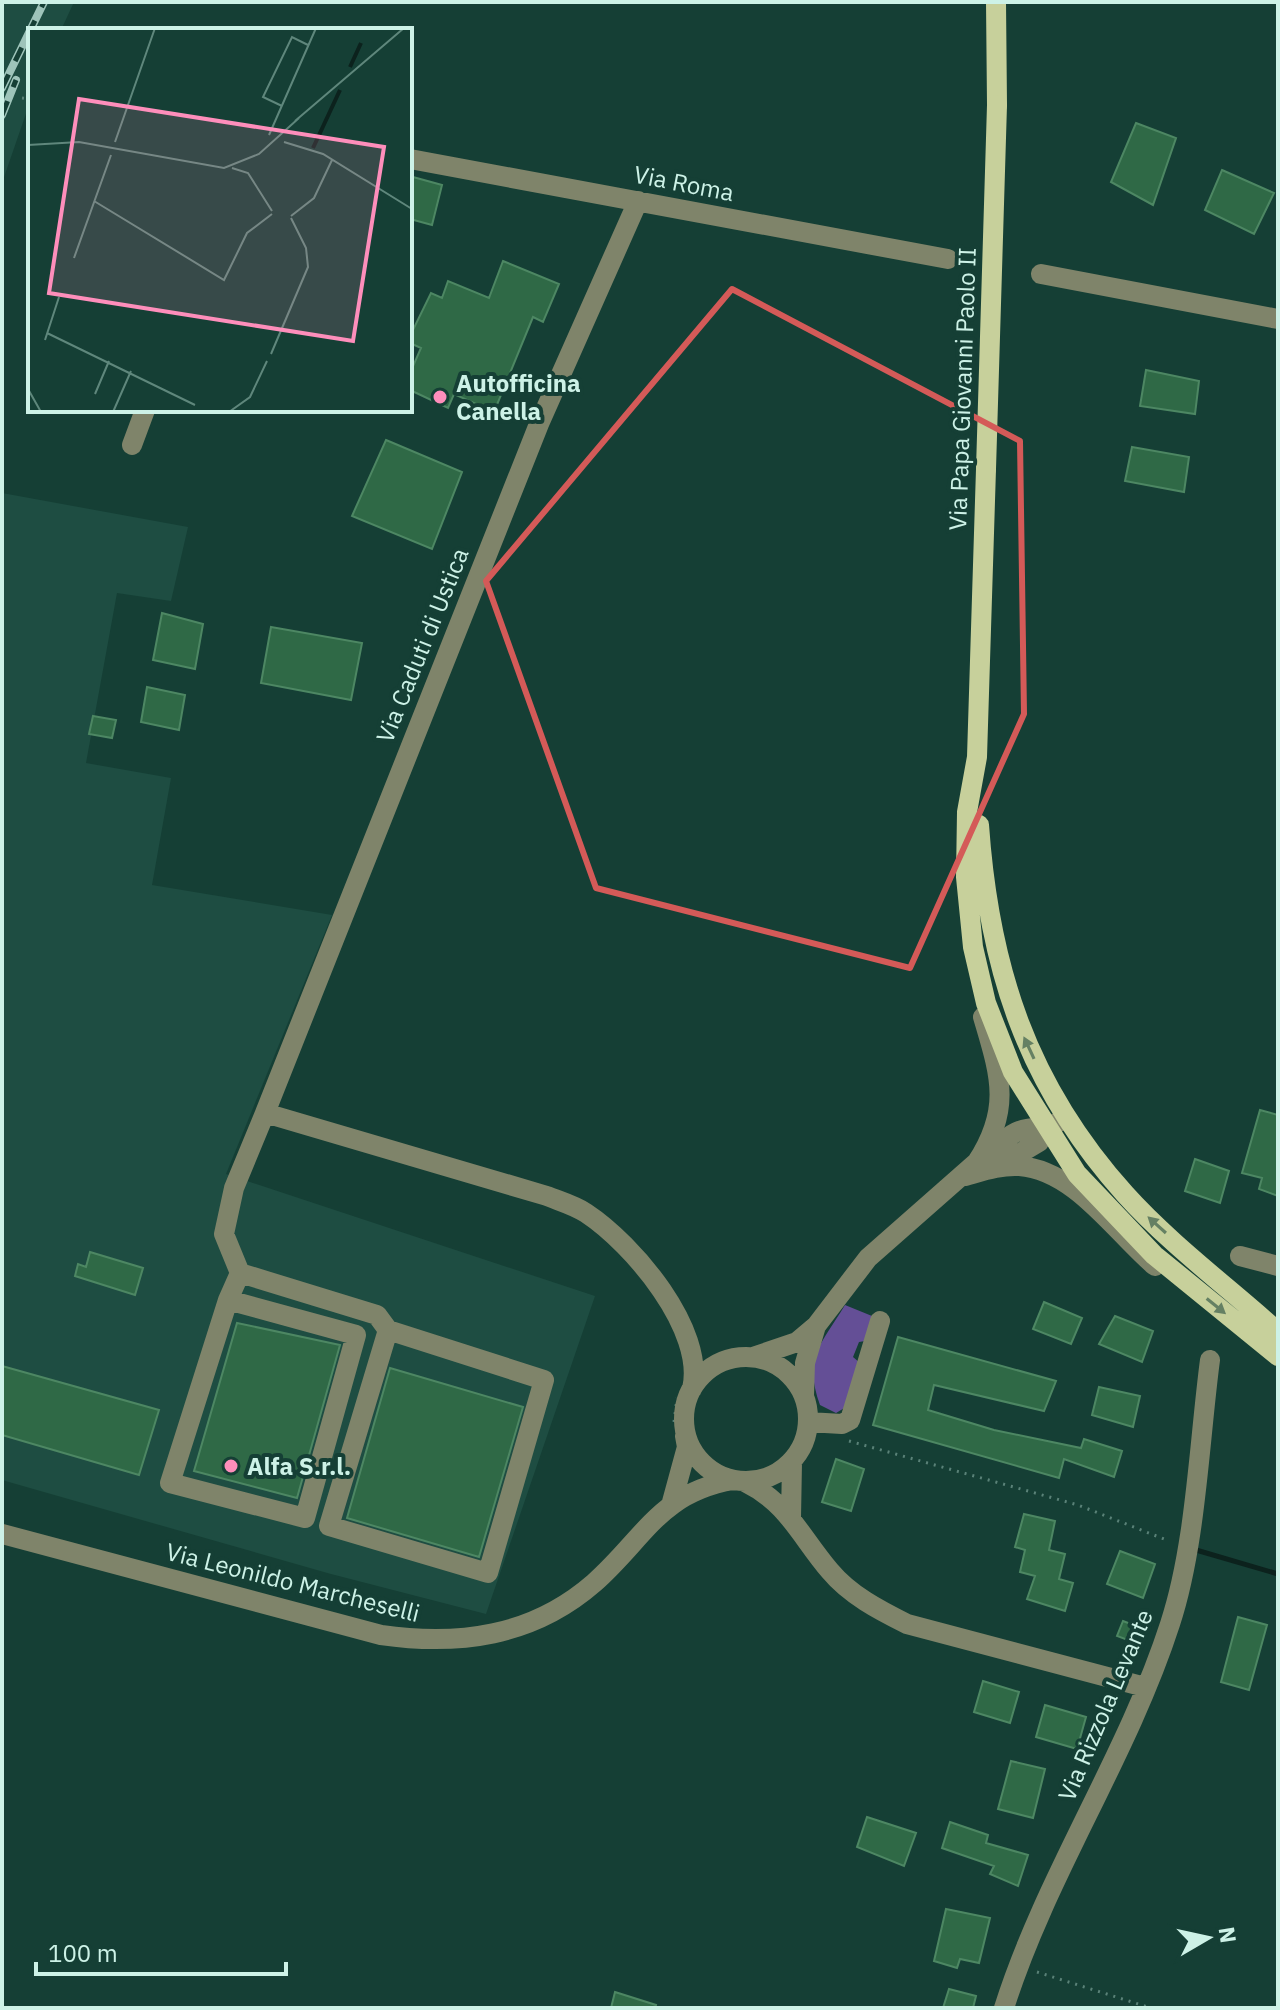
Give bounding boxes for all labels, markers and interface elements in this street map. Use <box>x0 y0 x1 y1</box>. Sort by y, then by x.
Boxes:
inset map <box>28 28 412 412</box>
street label: Via Roma <box>631 158 737 208</box>
street label: Via Papa Giovanni Paolo II <box>941 247 983 531</box>
place label: Autofficina Canella <box>456 367 581 427</box>
marker: Autofficina Canella <box>431 388 449 406</box>
street label: Via Caduti di Ustica <box>368 543 476 747</box>
one-way arrow <box>1022 1037 1036 1060</box>
one-way arrow <box>1147 1216 1166 1234</box>
one-way arrow <box>1206 1297 1226 1313</box>
place label: Alfa S.r.l. <box>247 1450 351 1482</box>
marker: Alfa S.r.l. <box>222 1457 240 1475</box>
street label: Via Leonildo Marcheselli <box>163 1535 423 1629</box>
street label: Via Rizzola Levante <box>1050 1604 1160 1806</box>
north arrow <box>1168 1898 1248 1978</box>
text: N <box>1213 1925 1244 1945</box>
scale bar <box>36 1926 286 1976</box>
text: 100 m <box>48 1937 118 1969</box>

